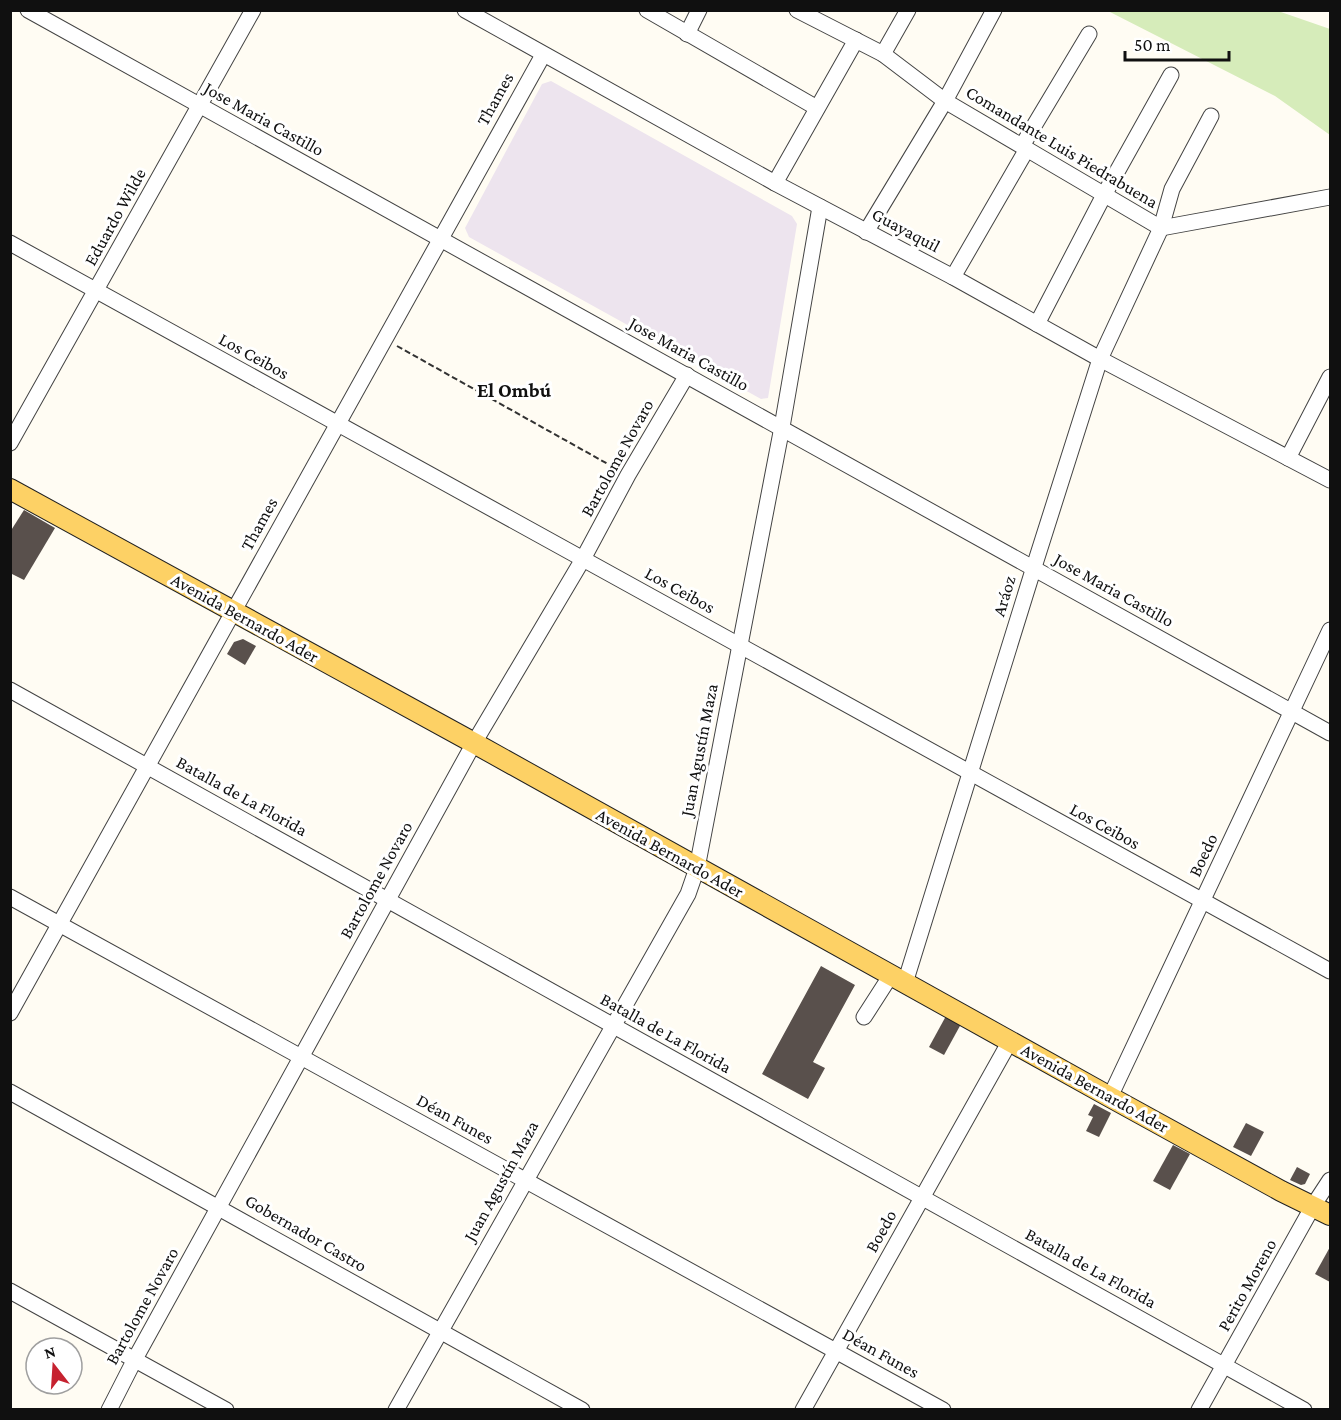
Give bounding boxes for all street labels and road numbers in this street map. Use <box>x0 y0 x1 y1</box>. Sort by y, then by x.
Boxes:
street label: Thames <box>472 69 518 129</box>
street label: Jose Maria Castillo <box>199 77 327 160</box>
street label: Comandante Luis Piedrabuena <box>962 82 1162 212</box>
street label: Eduardo Wilde <box>80 165 150 269</box>
street label: Guayaquil <box>869 204 944 256</box>
street label: Jose Maria Castillo <box>624 312 752 395</box>
street label: Los Ceibos <box>216 329 292 383</box>
street label: Bartolome Novaro <box>577 396 657 520</box>
street label: Thames <box>236 494 282 554</box>
street label: Jose Maria Castillo <box>1049 548 1177 631</box>
street label: Los Ceibos <box>642 563 718 617</box>
street label: Avenida Bernardo Ader <box>168 569 323 667</box>
street label: Aráoz <box>988 573 1020 619</box>
street label: Juan Agustín Maza <box>676 682 722 820</box>
street label: Batalla de La Florida <box>173 752 311 840</box>
street label: Los Ceibos <box>1067 799 1143 853</box>
street label: Avenida Bernardo Ader <box>593 804 748 902</box>
street label: Bartolome Novaro <box>336 818 416 942</box>
street label: Boedo <box>1184 830 1222 880</box>
street label: Batalla de La Florida <box>597 989 735 1077</box>
street label: Avenida Bernardo Ader <box>1018 1039 1173 1137</box>
street label: Déan Funes <box>413 1090 497 1148</box>
street label: Juan Agustín Maza <box>459 1117 542 1247</box>
street label: Gobernador Castro <box>242 1190 370 1276</box>
street label: Boedo <box>861 1206 901 1256</box>
street label: Batalla de La Florida <box>1022 1224 1160 1312</box>
street label: Perito Moreno <box>1213 1235 1281 1335</box>
street label: Bartolome Novaro <box>102 1244 182 1368</box>
street label: Déan Funes <box>839 1324 923 1382</box>

